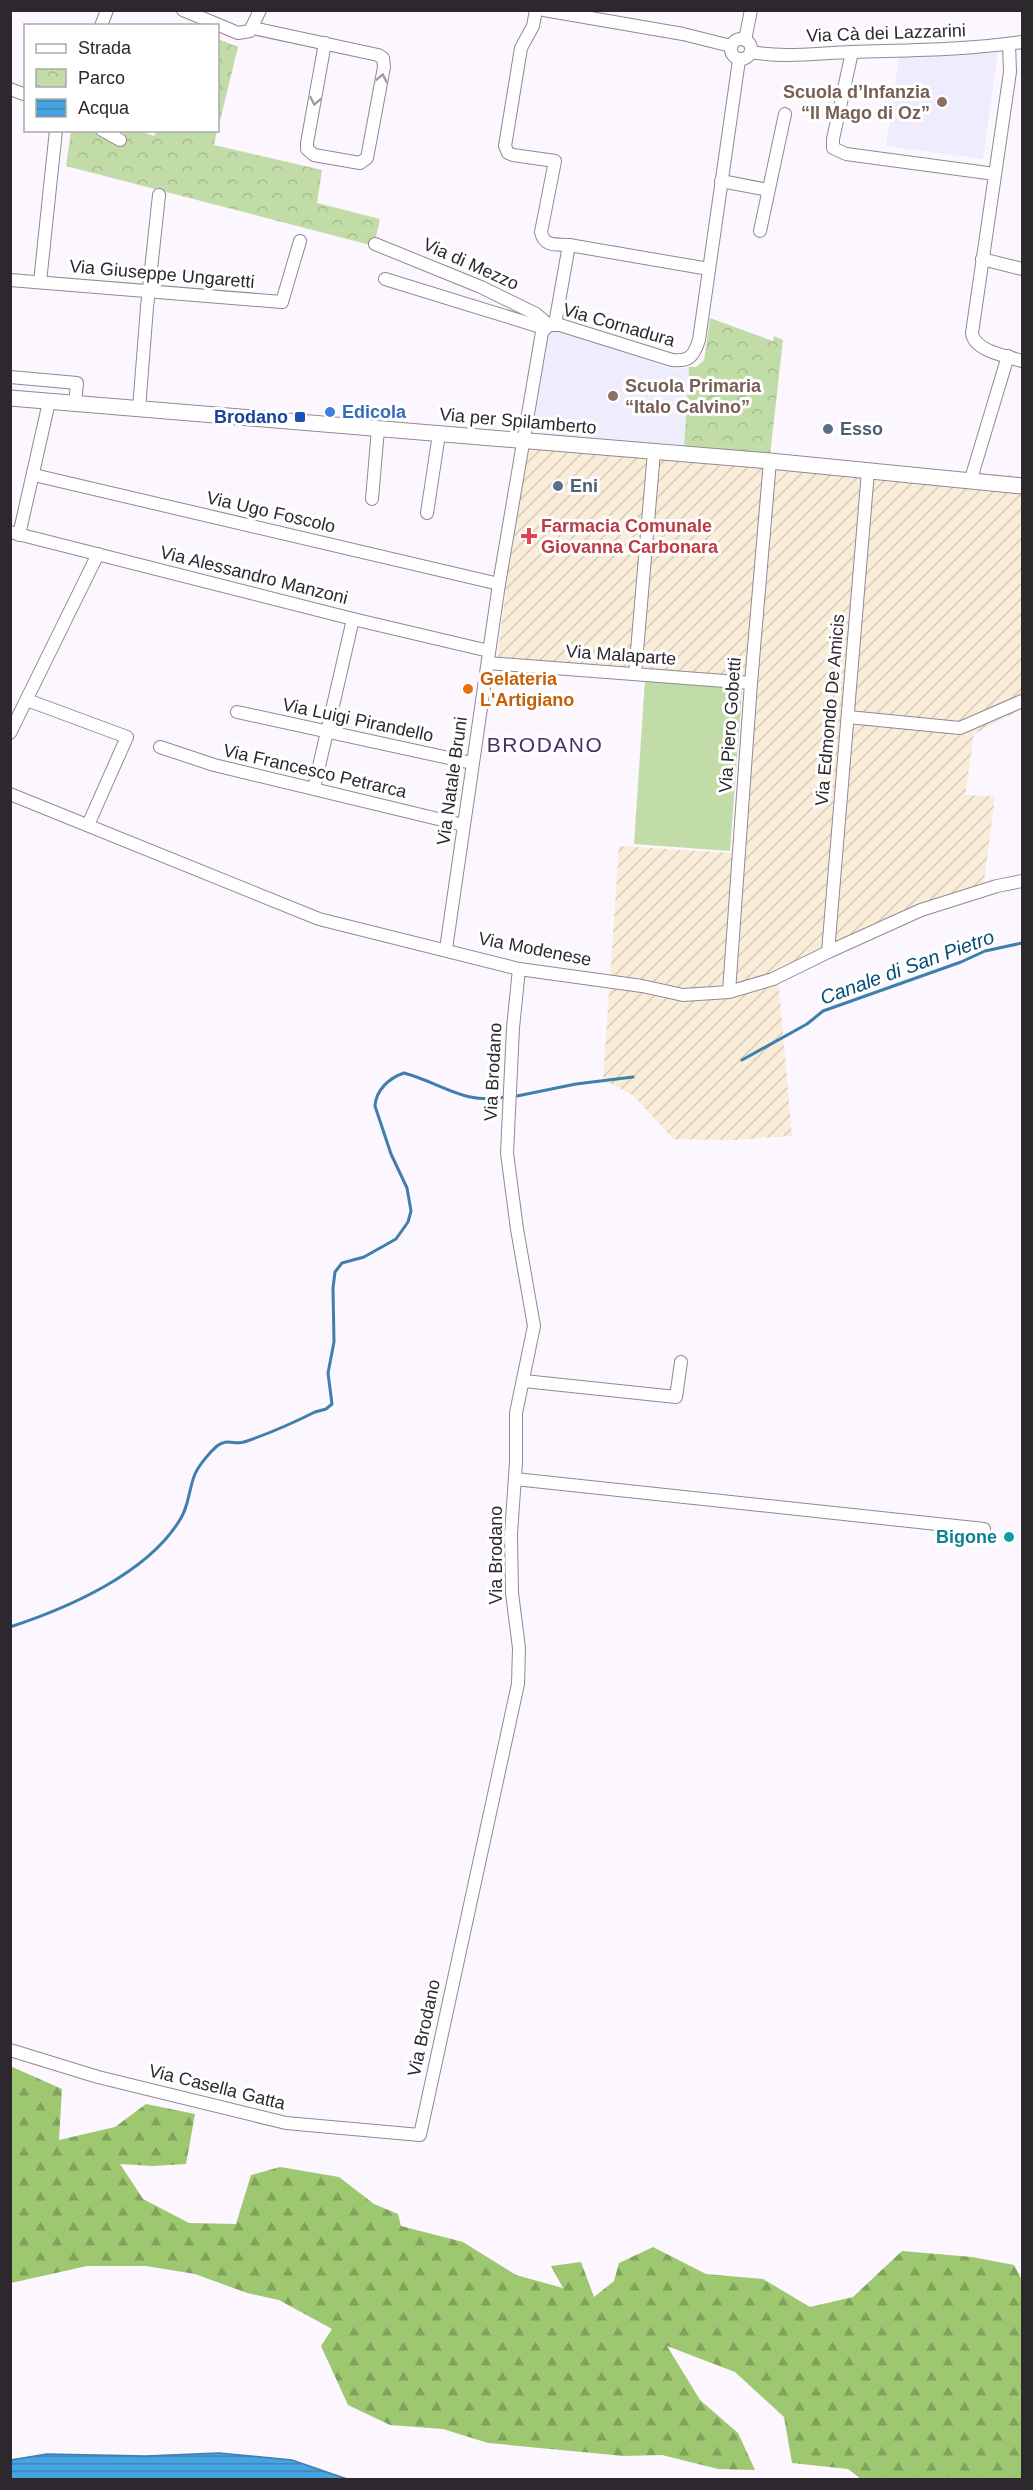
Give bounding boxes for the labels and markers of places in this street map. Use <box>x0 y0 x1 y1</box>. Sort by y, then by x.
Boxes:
place label: Scuola d’Infanzia “Il Mago di Oz” <box>783 82 931 123</box>
marker: Scuola d’Infanzia “Il Mago di Oz” <box>935 95 949 109</box>
place label: Scuola Primaria “Italo Calvino” <box>625 376 762 417</box>
marker: Scuola Primaria “Italo Calvino” <box>606 389 620 403</box>
place label: Edicola <box>342 402 407 422</box>
marker: Edicola <box>323 405 337 419</box>
place label: Brodano <box>214 407 288 427</box>
marker: Brodano <box>293 410 307 424</box>
place label: Esso <box>840 419 883 439</box>
marker: Esso <box>821 422 835 436</box>
place label: Eni <box>570 476 598 496</box>
marker: Eni <box>551 479 565 493</box>
place label: Farmacia Comunale Giovanna Carbonara <box>541 516 719 557</box>
marker: Farmacia Comunale Giovanna Carbonara <box>522 529 536 543</box>
place label: Gelateria L'Artigiano <box>480 669 574 710</box>
marker: Gelateria L'Artigiano <box>461 682 475 696</box>
place label: Bigone <box>936 1527 997 1547</box>
marker: Bigone <box>1002 1530 1016 1544</box>

